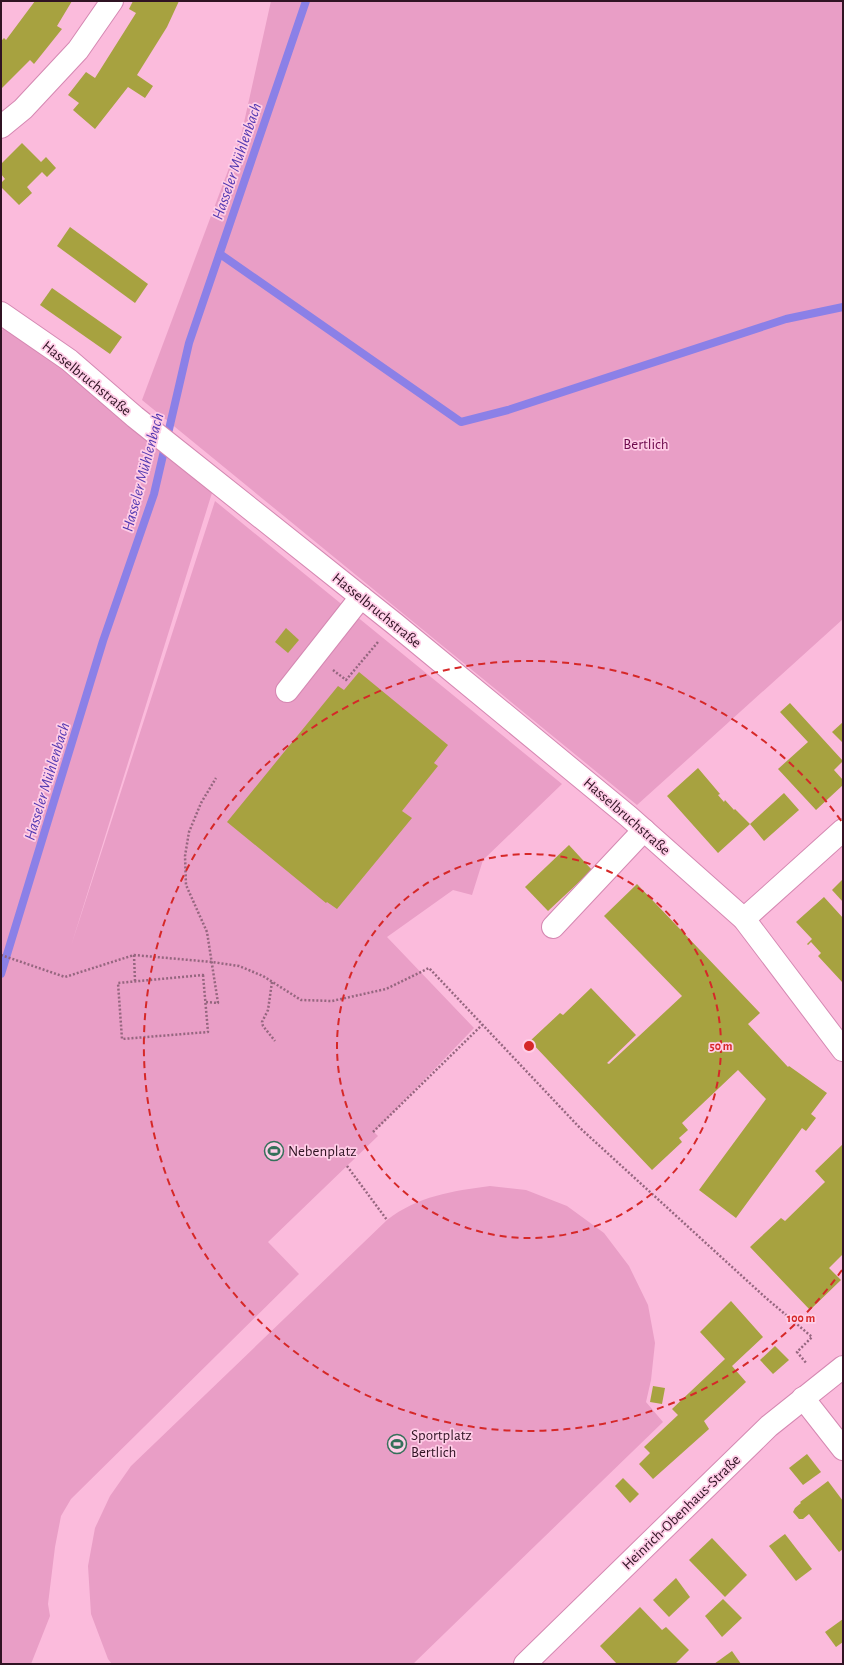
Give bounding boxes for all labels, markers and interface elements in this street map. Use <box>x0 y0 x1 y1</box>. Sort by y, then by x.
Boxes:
water label: Hasseler Mühlenbach <box>210 101 264 222</box>
street label: Hasselbruchstraße <box>39 338 134 419</box>
water label: Hasseler Mühlenbach <box>119 411 166 533</box>
park label: Bertlich <box>623 437 669 452</box>
street label: Hasselbruchstraße <box>329 570 424 651</box>
water label: Hasseler Mühlenbach <box>21 721 72 842</box>
street label: Hasselbruchstraße <box>580 775 673 858</box>
centre of rings <box>522 1039 536 1053</box>
text: 50 m <box>710 1040 733 1052</box>
sports icon: Nebenplatz <box>263 1140 285 1162</box>
place label: Nebenplatz <box>288 1144 356 1159</box>
text: 100 m <box>787 1312 815 1324</box>
place label: Sportplatz Bertlich <box>411 1428 472 1460</box>
sports icon: Sportplatz Bertlich <box>386 1433 408 1455</box>
street label: Heinrich-Obenhaus-Straße <box>619 1452 743 1573</box>

